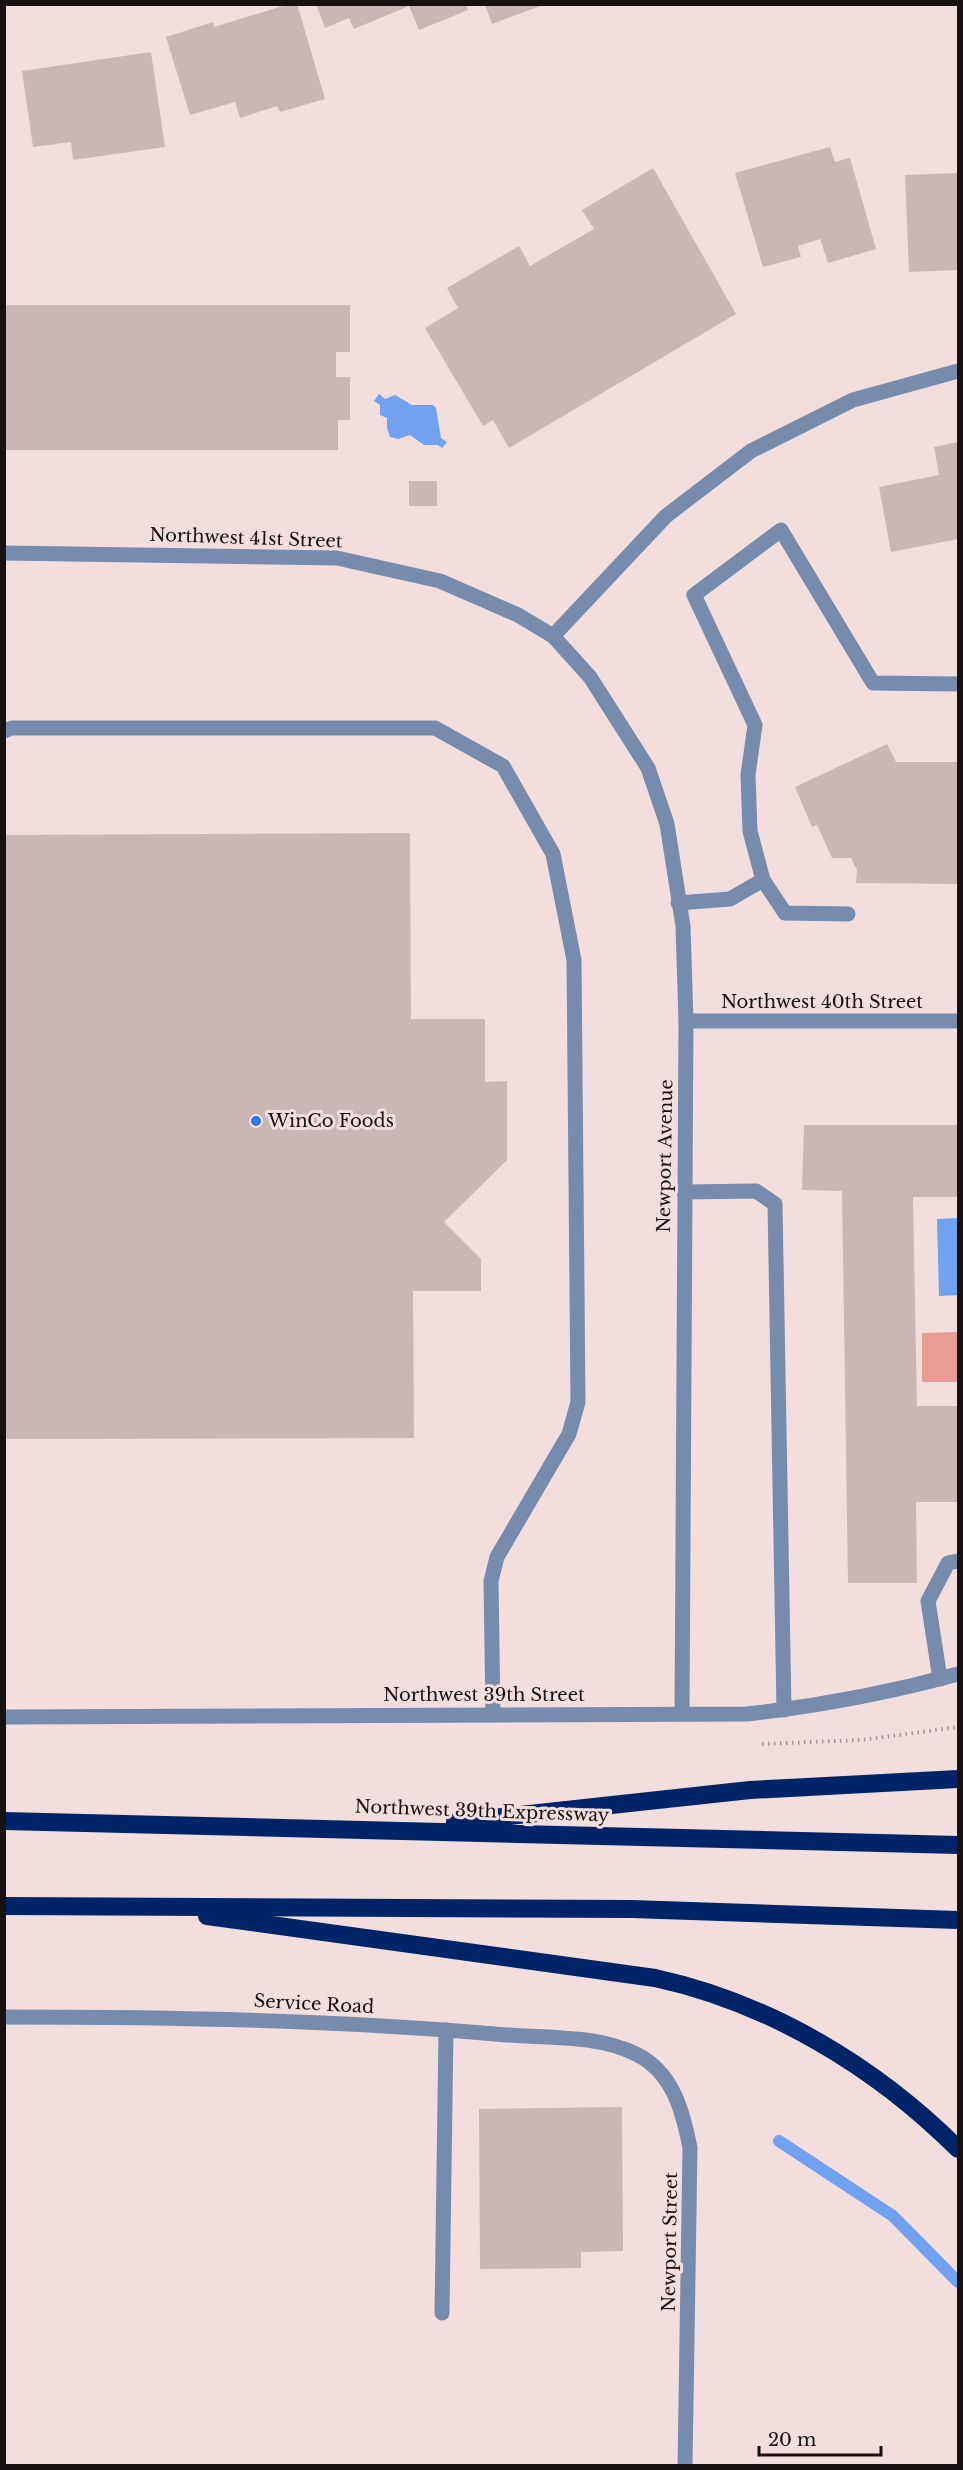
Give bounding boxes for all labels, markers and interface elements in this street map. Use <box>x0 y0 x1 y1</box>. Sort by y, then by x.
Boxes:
street label: Northwest 41st Street <box>149 524 343 552</box>
street label: Northwest 40th Street <box>721 991 923 1013</box>
street label: Newport Avenue <box>653 1079 677 1233</box>
place label: WinCo Foods <box>267 1110 394 1132</box>
marker: WinCo Foods <box>249 1114 263 1128</box>
street label: Northwest 39th Street <box>383 1684 585 1706</box>
street label: Northwest 39th Expressway <box>354 1796 610 1826</box>
street label: Service Road <box>253 1990 375 2018</box>
street label: Newport Street <box>658 2172 682 2312</box>
scale bar <box>759 2419 880 2457</box>
text: 20 m <box>768 2429 816 2451</box>

